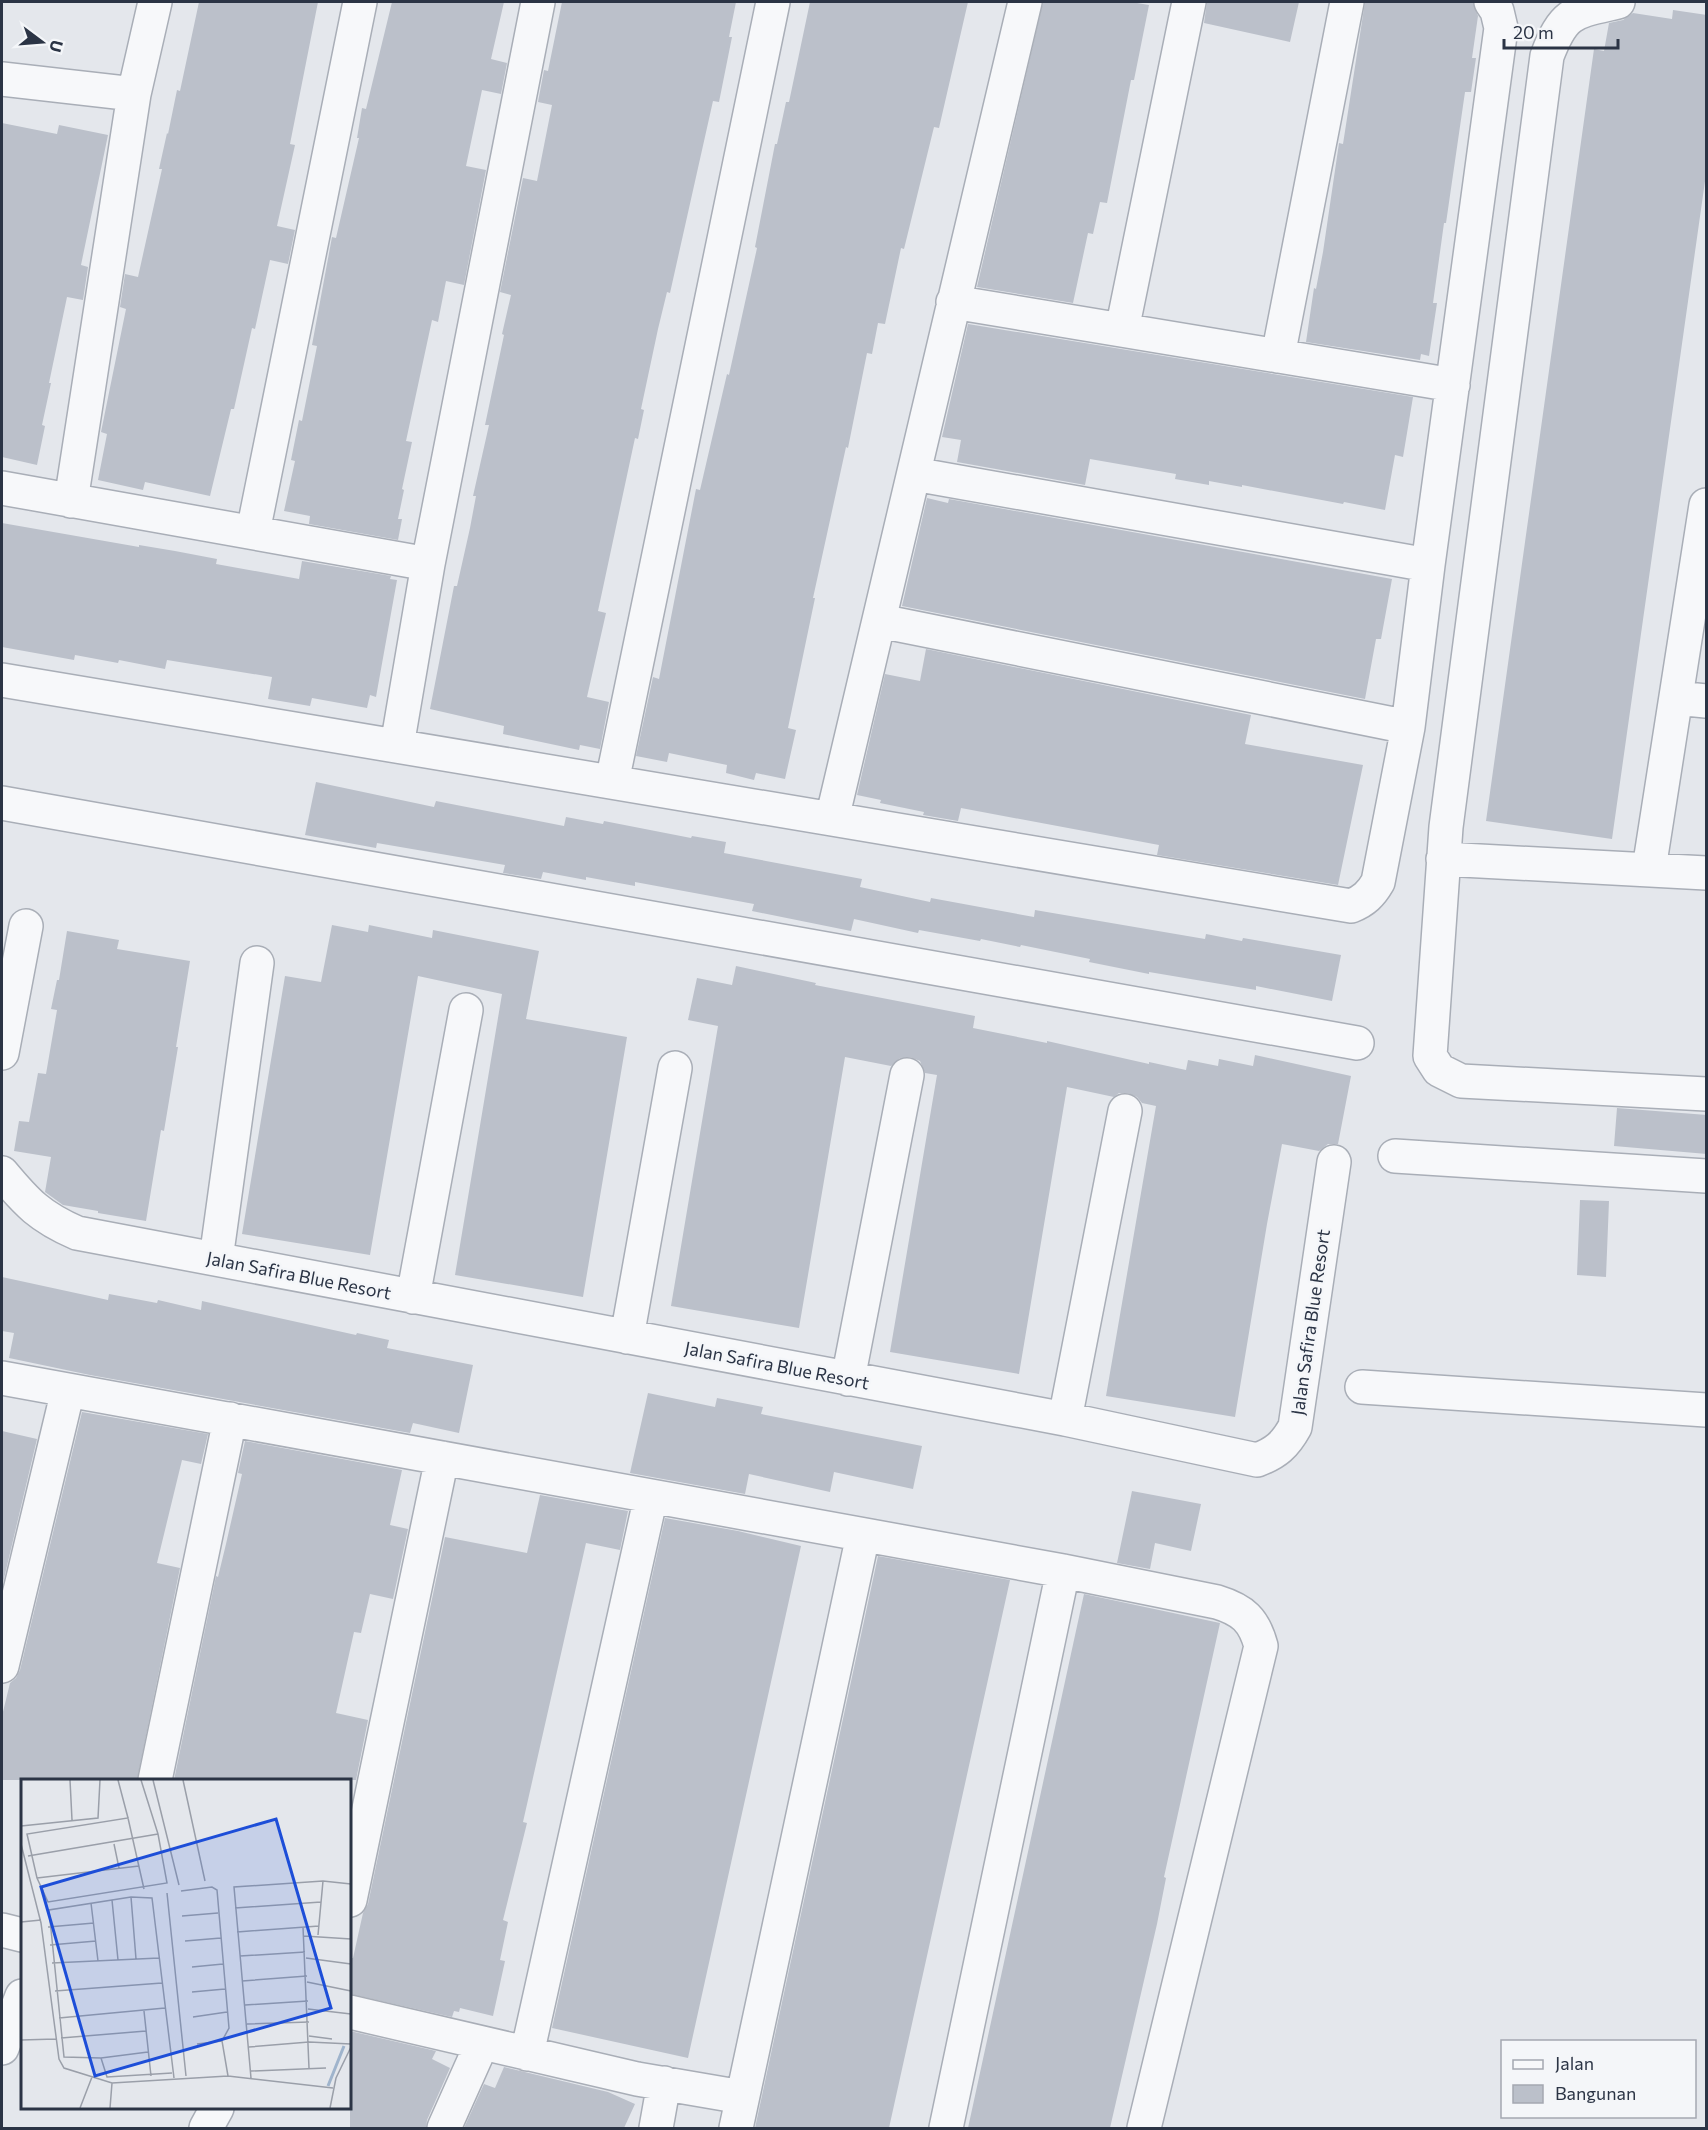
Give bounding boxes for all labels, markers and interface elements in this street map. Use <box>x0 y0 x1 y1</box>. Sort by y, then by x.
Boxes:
north arrow <box>12 12 72 72</box>
scale bar <box>1504 12 1618 50</box>
text: 20 m <box>1513 21 1554 43</box>
text: U <box>46 38 68 54</box>
street label: Jalan Safira Blue Resort <box>1286 1228 1334 1416</box>
street label: Jalan Safira Blue Resort <box>205 1246 393 1304</box>
street label: Jalan Safira Blue Resort <box>683 1336 871 1394</box>
inset map <box>21 1779 351 2109</box>
legend <box>1501 2040 1696 2118</box>
text: Jalan <box>1555 2052 1594 2074</box>
text: Bangunan <box>1555 2082 1636 2104</box>

